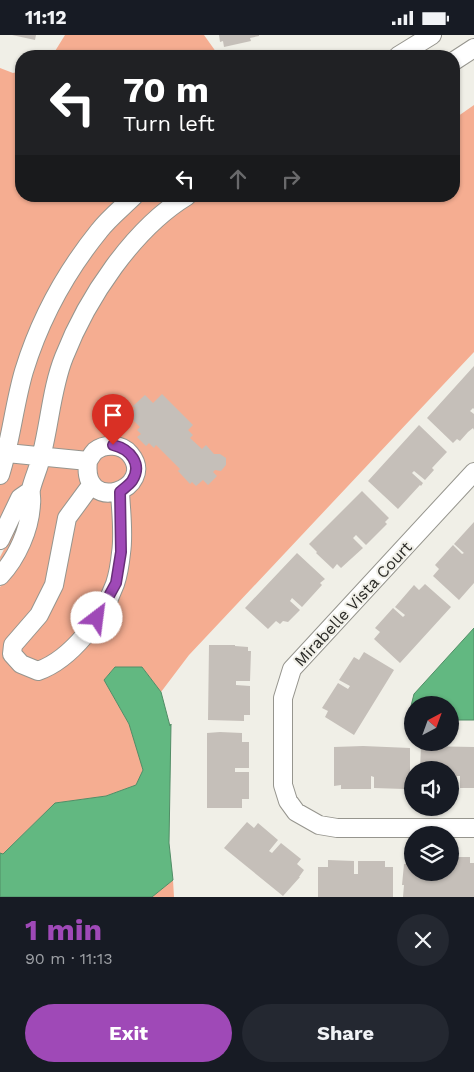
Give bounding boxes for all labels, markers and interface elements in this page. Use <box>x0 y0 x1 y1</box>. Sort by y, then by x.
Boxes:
text: 11:12 <box>25 6 67 29</box>
text: 70 m <box>123 69 209 111</box>
icon: left <box>40 70 105 135</box>
text: Turn left <box>123 111 215 136</box>
icon: left <box>171 165 199 193</box>
icon: ahead <box>224 165 252 193</box>
icon: right <box>277 165 305 193</box>
pin <box>92 394 134 445</box>
icon: arrive <box>99 401 127 429</box>
street label: Mirabelle Vista Court <box>290 537 416 670</box>
position arrow <box>70 591 122 643</box>
north arrow <box>404 696 459 751</box>
map controls <box>404 696 459 881</box>
button: sound <box>404 761 459 816</box>
button: layers <box>404 826 459 881</box>
text: 1 min <box>25 912 102 947</box>
button: close <box>397 914 449 966</box>
text: 90 m · 11:13 <box>25 949 113 968</box>
button: Exit <box>25 1004 232 1062</box>
button: Share <box>242 1004 449 1062</box>

